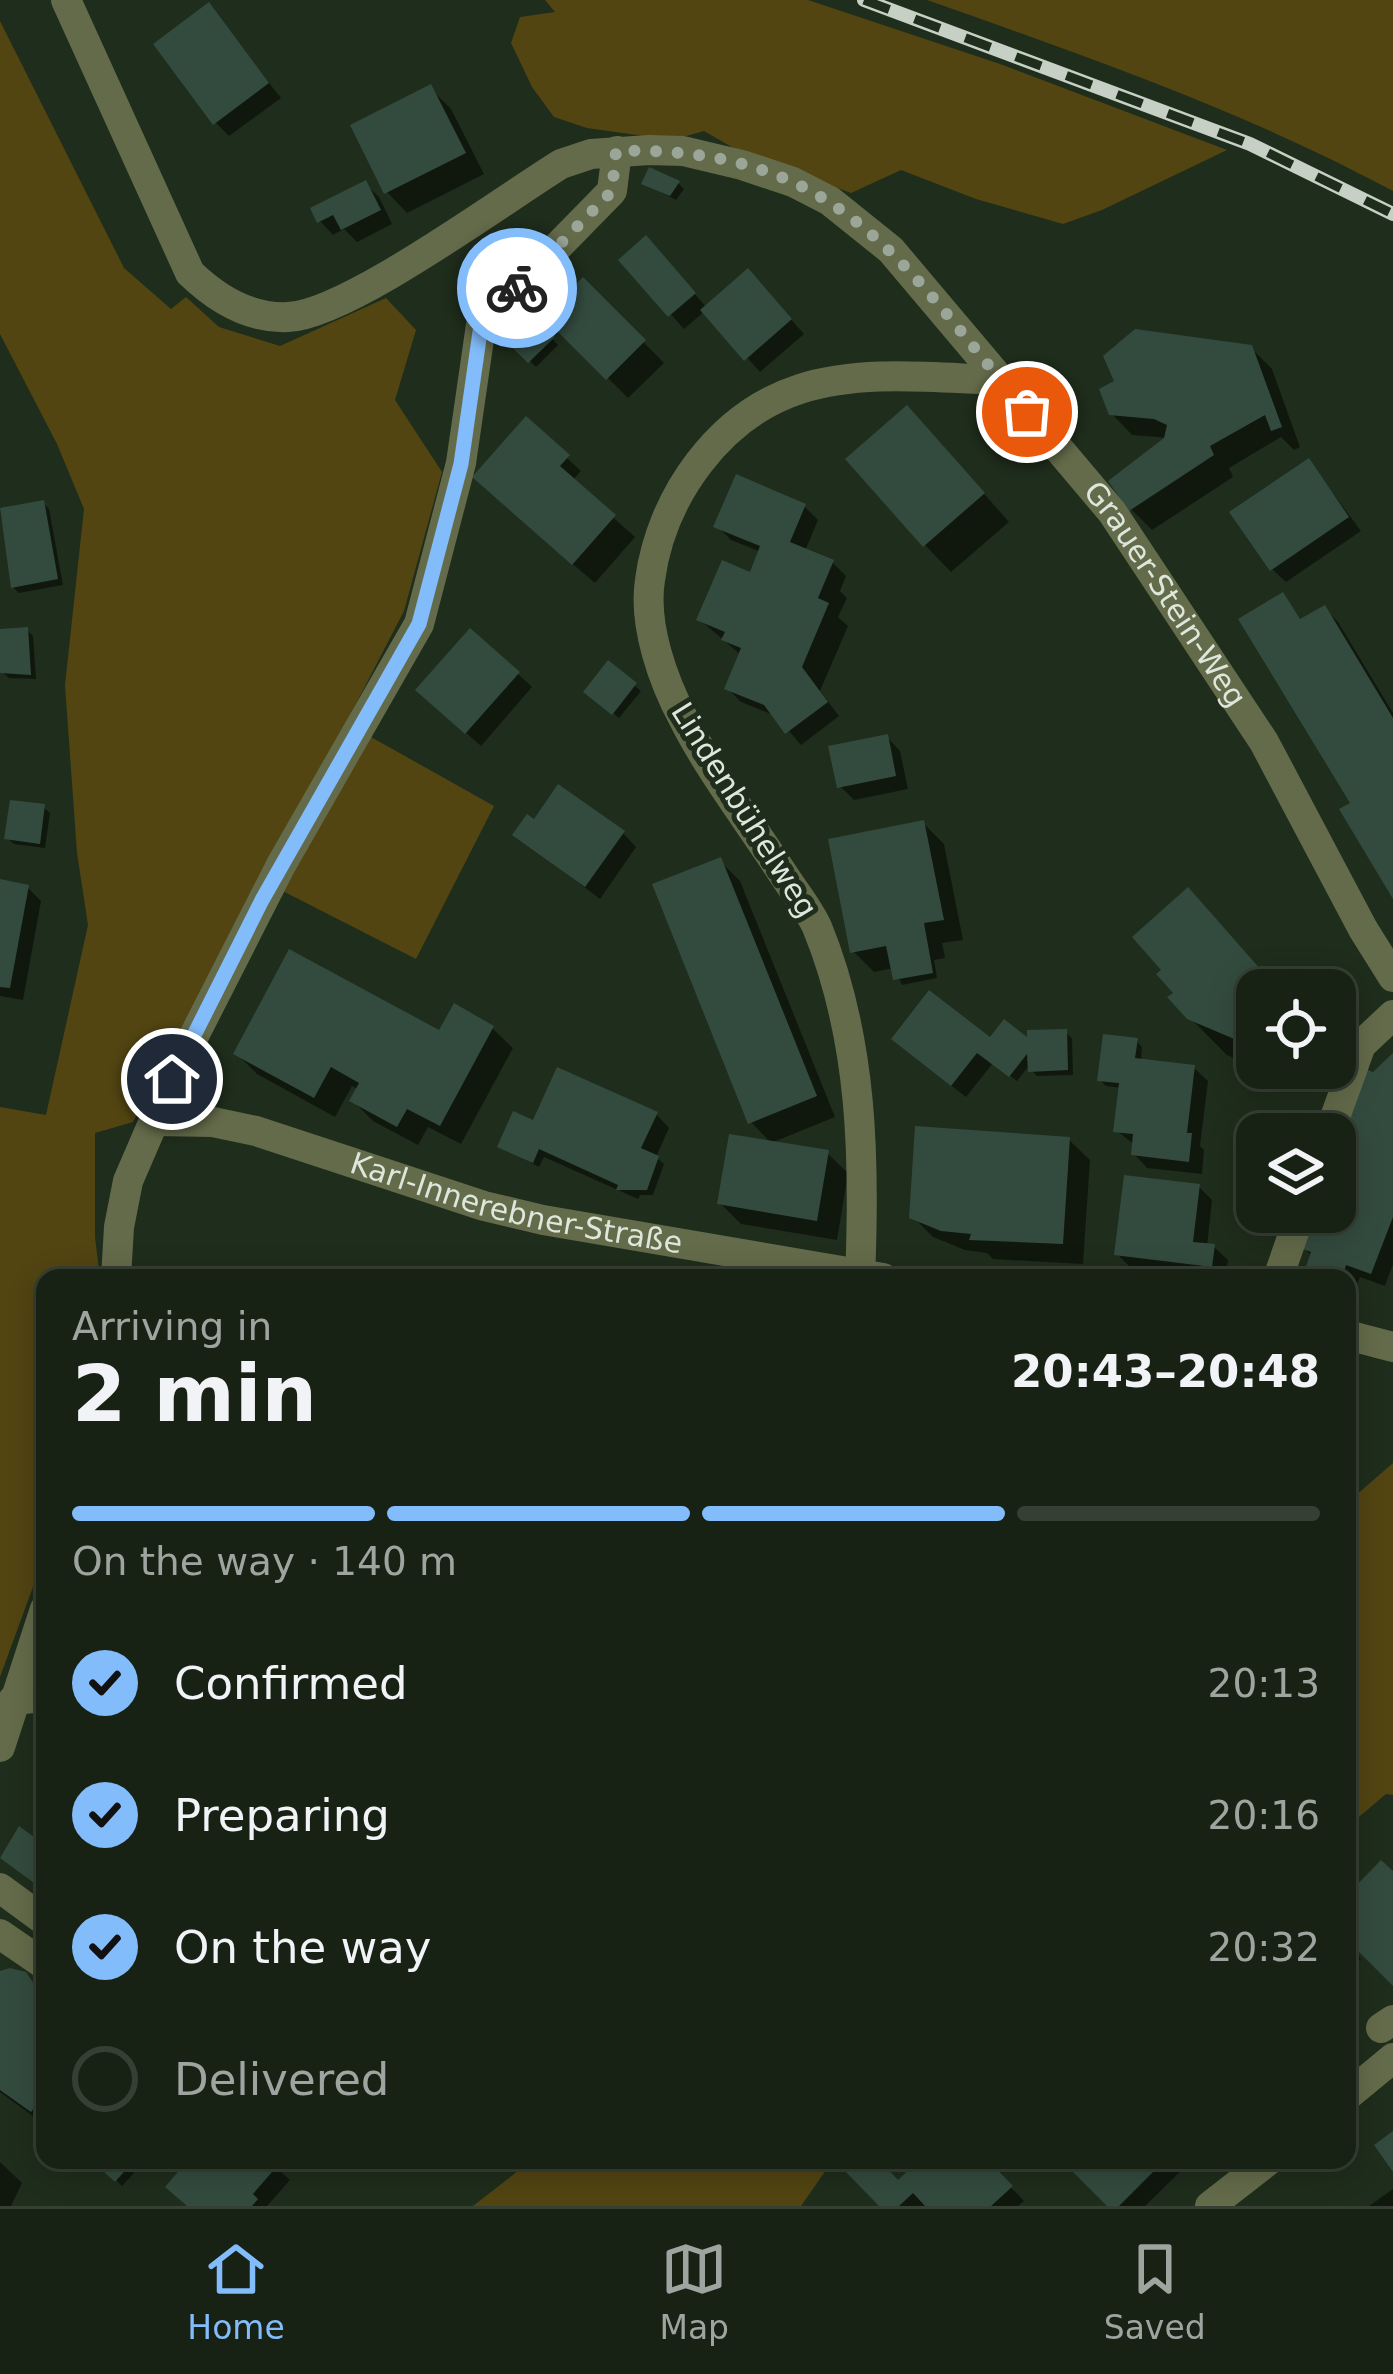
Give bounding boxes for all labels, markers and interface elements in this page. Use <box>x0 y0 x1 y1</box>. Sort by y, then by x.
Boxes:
courier <box>457 228 577 348</box>
icon: bike <box>484 255 550 321</box>
pin <box>976 361 1078 463</box>
icon: bag <box>994 379 1060 445</box>
street label: Grauer-Stein-Weg <box>1077 474 1254 713</box>
street label: Lindenbühelweg <box>664 696 825 924</box>
map controls <box>1236 969 1356 1233</box>
button: locate <box>1236 969 1356 1089</box>
pin <box>121 1028 223 1130</box>
icon: home <box>139 1046 205 1112</box>
button: layers <box>1236 1113 1356 1233</box>
street label: Karl-Innerebner-Straße <box>346 1145 685 1260</box>
text: Arriving in <box>72 1304 272 1349</box>
text: 20:43–20:48 <box>1011 1345 1320 1398</box>
text: 2 min <box>72 1349 317 1439</box>
text: On the way · 140 m <box>72 1539 457 1584</box>
icon: check <box>72 1650 138 1716</box>
text: Confirmed <box>174 1657 408 1710</box>
text: 20:13 <box>1208 1661 1320 1706</box>
icon: check <box>72 1782 138 1848</box>
text: Preparing <box>174 1789 390 1842</box>
text: 20:16 <box>1208 1793 1320 1838</box>
icon: check <box>72 1914 138 1980</box>
text: On the way <box>174 1921 431 1974</box>
text: 20:32 <box>1208 1925 1320 1970</box>
text: Delivered <box>174 2053 389 2106</box>
tab: Home <box>187 2236 285 2347</box>
tab: Map <box>659 2236 729 2347</box>
tab: Saved <box>1104 2236 1206 2347</box>

